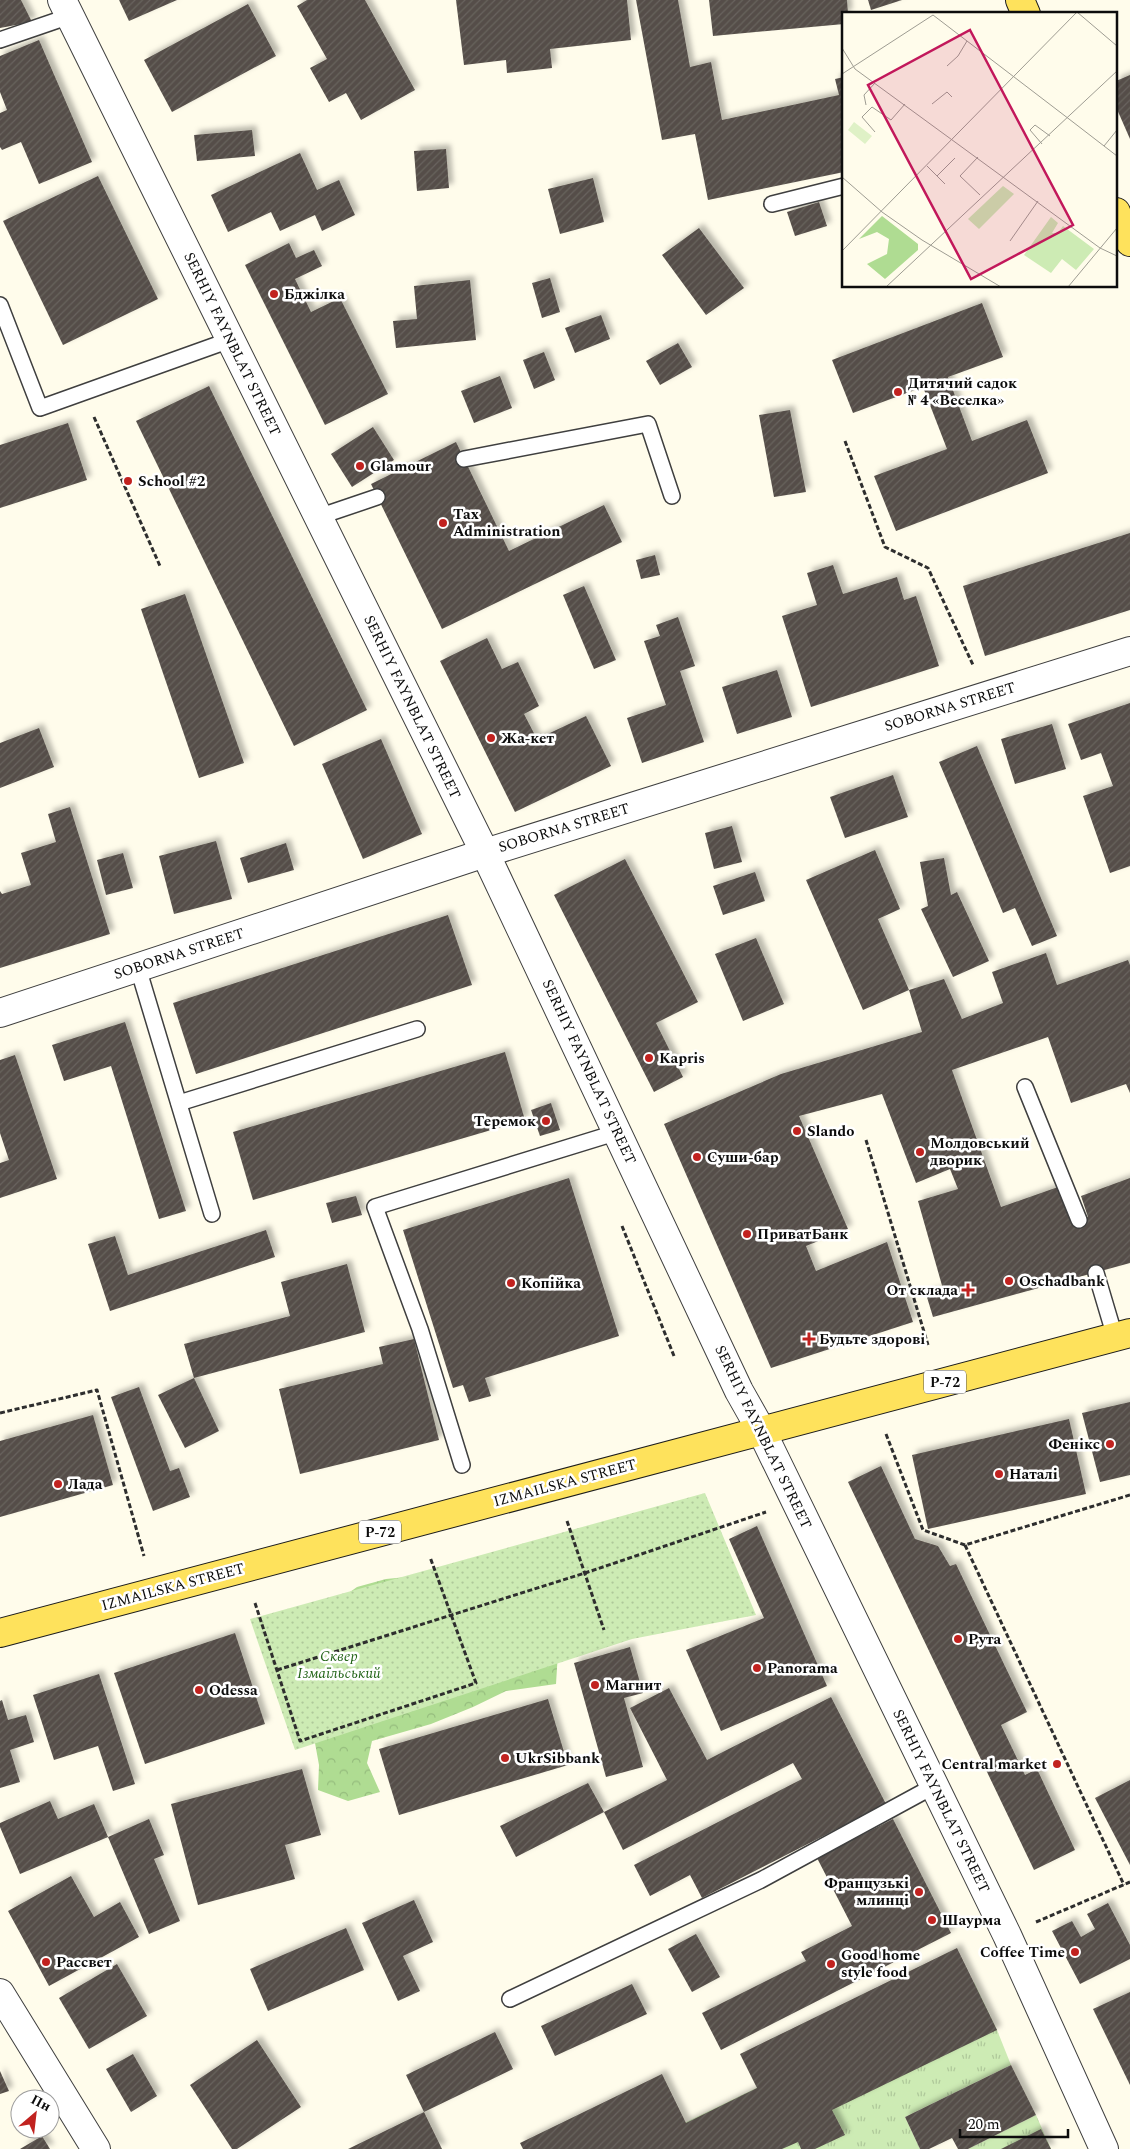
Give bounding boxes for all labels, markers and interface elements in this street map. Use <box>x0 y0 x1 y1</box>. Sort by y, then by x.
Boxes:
inset map <box>842 12 1118 288</box>
street label: SERHIY FAYNBLAT STREET <box>177 248 287 440</box>
place label: Бджілка <box>284 283 345 306</box>
marker: Бджілка <box>268 288 280 300</box>
place label: Дитячий садок № 4 «Веселка» <box>908 372 1017 412</box>
marker: Дитячий садок № 4 «Веселка» <box>892 386 904 398</box>
place label: Glamour <box>370 455 432 478</box>
marker: Glamour <box>354 460 366 472</box>
place label: School #2 <box>138 470 205 493</box>
marker: School #2 <box>122 475 134 487</box>
place label: Tax Administration <box>453 503 561 543</box>
marker: Tax Administration <box>437 517 449 529</box>
street label: SERHIY FAYNBLAT STREET <box>357 611 467 803</box>
street label: SOBORNA STREET <box>882 676 1018 738</box>
place label: Жа-кет <box>501 727 555 750</box>
marker: Жа-кет <box>485 732 497 744</box>
street label: SOBORNA STREET <box>496 797 632 859</box>
street label: SOBORNA STREET <box>111 922 247 986</box>
street label: SERHIY FAYNBLAT STREET <box>536 976 642 1168</box>
place label: Kapris <box>659 1047 705 1070</box>
marker: Kapris <box>643 1052 655 1064</box>
place label: Теремок <box>474 1110 536 1133</box>
marker: Теремок <box>540 1115 552 1127</box>
place label: Slando <box>807 1120 854 1143</box>
marker: Slando <box>791 1125 803 1137</box>
place label: Молдовський дворик <box>930 1132 1030 1172</box>
place label: Суши-бар <box>707 1146 779 1169</box>
marker: Молдовський дворик <box>914 1146 926 1158</box>
marker: Суши-бар <box>691 1151 703 1163</box>
place label: ПриватБанк <box>757 1223 848 1246</box>
marker: ПриватБанк <box>741 1228 753 1240</box>
place label: Oschadbank <box>1019 1270 1105 1293</box>
place label: Копійка <box>521 1272 581 1295</box>
marker: Oschadbank <box>1003 1275 1015 1287</box>
marker: Копійка <box>505 1277 517 1289</box>
place label: От склада <box>887 1279 958 1302</box>
marker: От склада <box>962 1284 974 1296</box>
place label: Будьте здорові <box>819 1328 925 1351</box>
marker: Будьте здорові <box>803 1333 815 1345</box>
street label: SERHIY FAYNBLAT STREET <box>708 1341 818 1533</box>
road number: Р-72 <box>924 1370 966 1394</box>
place label: Фенікс <box>1049 1433 1100 1456</box>
marker: Фенікс <box>1104 1438 1116 1450</box>
street label: IZMAILSKA STREET <box>491 1453 639 1513</box>
place label: Наталі <box>1009 1463 1058 1486</box>
marker: Наталі <box>993 1468 1005 1480</box>
place label: Лада <box>68 1473 103 1496</box>
marker: Лада <box>52 1478 64 1490</box>
road number: Р-72 <box>359 1520 401 1544</box>
street label: IZMAILSKA STREET <box>99 1557 247 1617</box>
place label: Рута <box>968 1628 1002 1651</box>
marker: Рута <box>952 1633 964 1645</box>
park label: Сквер Ізмаїльський <box>297 1645 381 1685</box>
place label: Panorama <box>767 1657 838 1680</box>
marker: Panorama <box>751 1662 763 1674</box>
place label: Магнит <box>605 1674 662 1697</box>
place label: Odessa <box>209 1679 258 1702</box>
marker: Магнит <box>589 1679 601 1691</box>
marker: Odessa <box>193 1684 205 1696</box>
street label: SERHIY FAYNBLAT STREET <box>886 1705 996 1897</box>
place label: UkrSibbank <box>515 1747 600 1770</box>
marker: UkrSibbank <box>499 1752 511 1764</box>
place label: Central market <box>941 1753 1047 1776</box>
marker: Central market <box>1051 1758 1063 1770</box>
place label: Французькі млинці <box>824 1872 909 1912</box>
marker: Французькі млинці <box>913 1886 925 1898</box>
place label: Шаурма <box>942 1909 1001 1932</box>
marker: Шаурма <box>926 1914 938 1926</box>
place label: Coffee Time <box>980 1941 1065 1964</box>
place label: Good home style food <box>841 1944 920 1984</box>
marker: Coffee Time <box>1069 1946 1081 1958</box>
place label: Рассвет <box>56 1951 112 1974</box>
marker: Рассвет <box>40 1956 52 1968</box>
marker: Good home style food <box>825 1958 837 1970</box>
north arrow <box>10 2089 60 2139</box>
text: Пн <box>27 2089 55 2117</box>
scale bar <box>960 2106 1068 2138</box>
text: 20 m <box>968 2113 1000 2136</box>

